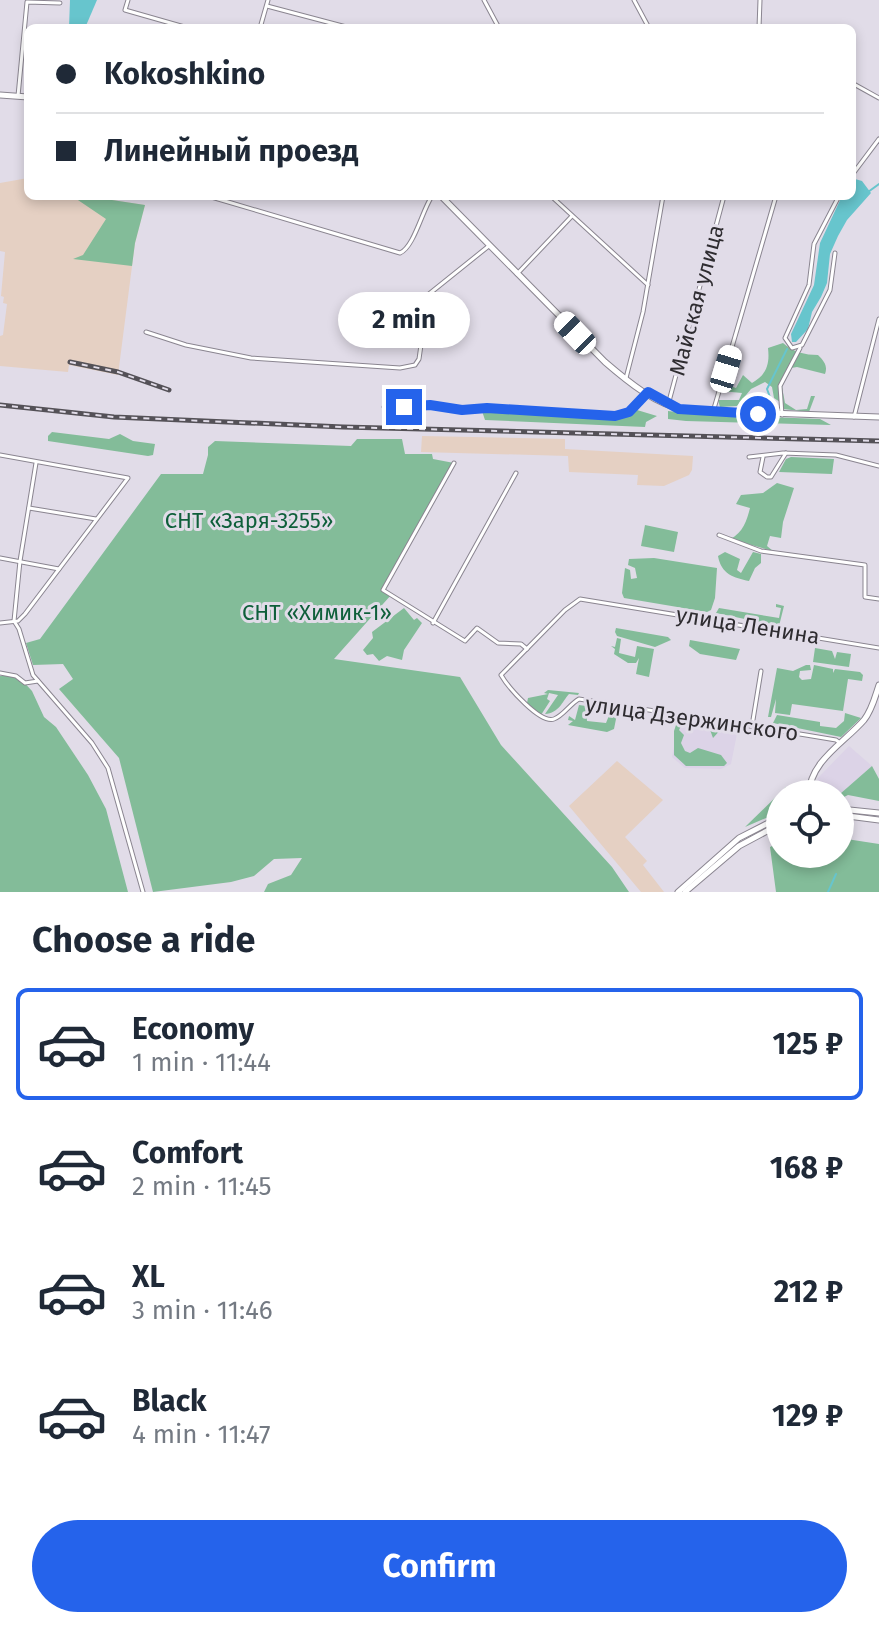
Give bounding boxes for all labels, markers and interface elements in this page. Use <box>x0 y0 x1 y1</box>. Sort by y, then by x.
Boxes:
text: Kokoshkino <box>104 56 265 92</box>
text: Линейный проезд <box>104 133 359 169</box>
street label: Майская улица <box>663 222 730 379</box>
callout: 2 min <box>338 291 470 347</box>
text: 2 min <box>372 304 436 335</box>
car <box>550 307 600 359</box>
car <box>708 343 744 395</box>
route end <box>386 389 422 425</box>
route start <box>740 396 776 432</box>
park label: СНТ «Заря-3255» <box>165 507 333 534</box>
park label: СНТ «Химик-1» <box>242 599 392 626</box>
street label: улица Ленина <box>674 601 822 650</box>
street label: улица Дзержинского <box>584 690 800 747</box>
map controls <box>766 780 854 868</box>
button: locate <box>766 780 854 868</box>
text: Choose a ride <box>32 918 255 962</box>
icon: car <box>36 1008 108 1080</box>
text: Economy <box>132 1011 254 1047</box>
text: 125 ₽ <box>773 1026 843 1062</box>
text: 1 min · 11:44 <box>132 1047 271 1078</box>
icon: car <box>36 1132 108 1204</box>
text: Comfort <box>132 1135 243 1171</box>
text: 168 ₽ <box>770 1150 843 1186</box>
text: 2 min · 11:45 <box>132 1171 272 1202</box>
icon: car <box>36 1256 108 1328</box>
text: XL <box>132 1259 165 1295</box>
text: 212 ₽ <box>774 1274 843 1310</box>
text: 3 min · 11:46 <box>132 1295 273 1326</box>
icon: car <box>36 1380 108 1452</box>
text: Black <box>132 1383 207 1419</box>
text: 129 ₽ <box>772 1398 843 1434</box>
text: 4 min · 11:47 <box>132 1419 271 1450</box>
button: Confirm <box>32 1520 847 1612</box>

